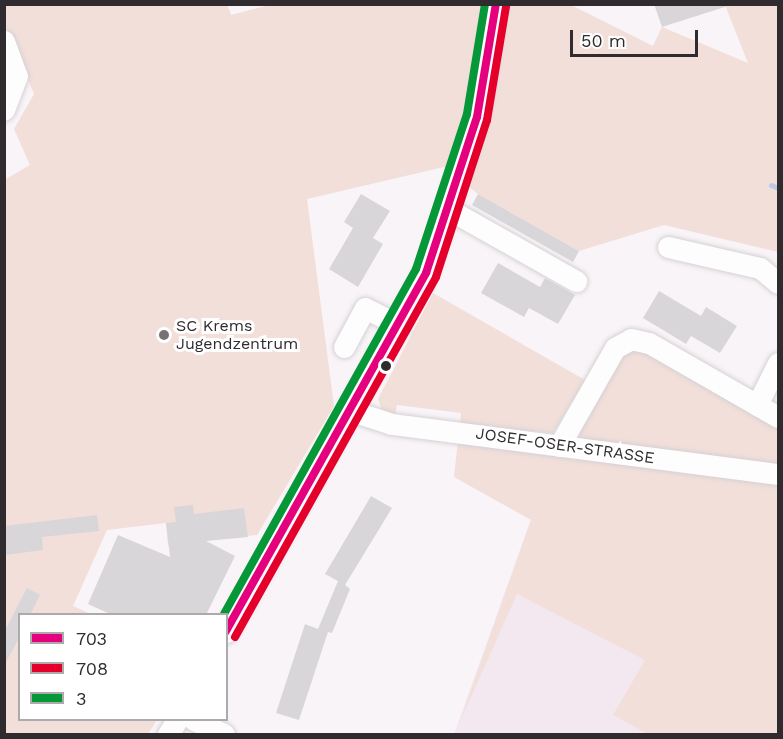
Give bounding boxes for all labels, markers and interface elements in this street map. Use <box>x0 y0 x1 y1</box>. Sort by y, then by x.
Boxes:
scale bar <box>573 18 700 56</box>
text: 50 m <box>581 30 626 51</box>
place label: SC Krems Jugendzentrum <box>176 316 298 354</box>
marker: SC Krems Jugendzentrum <box>157 328 171 342</box>
unlabelled marker <box>380 360 392 372</box>
street label: JOSEF-OSER-STRASSE <box>474 424 656 468</box>
legend <box>18 613 228 721</box>
text: 703 <box>76 628 107 649</box>
text: 708 <box>76 658 108 679</box>
text: 3 <box>76 688 87 709</box>

